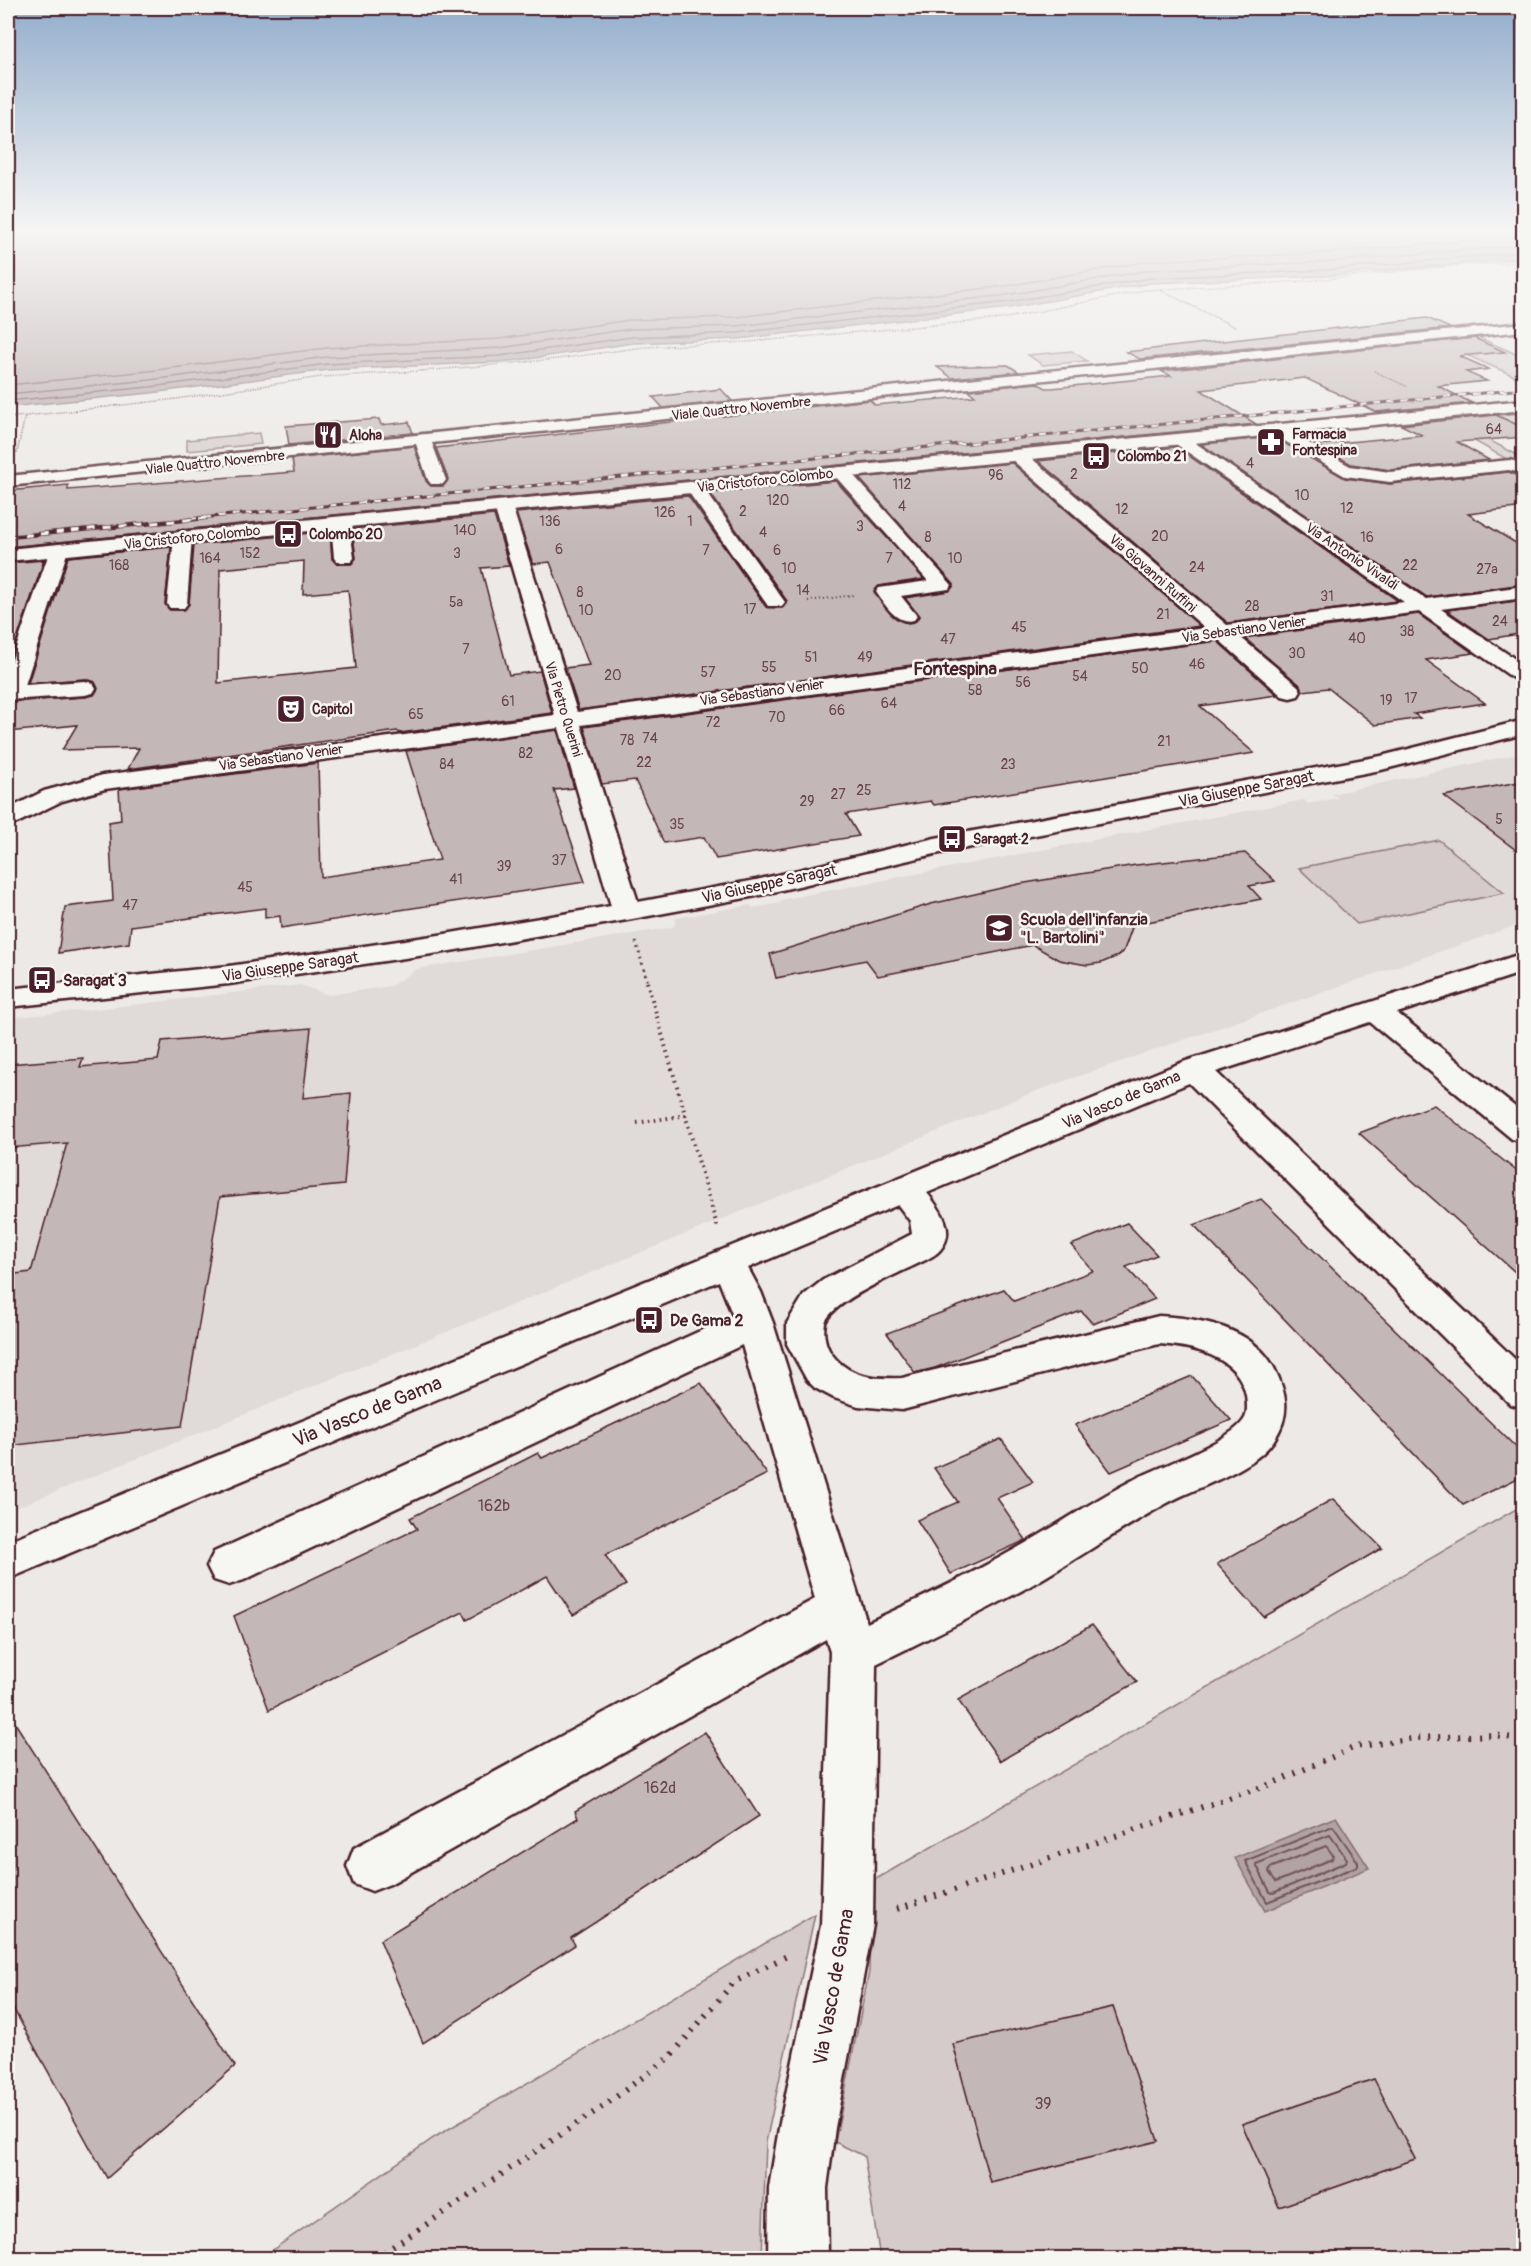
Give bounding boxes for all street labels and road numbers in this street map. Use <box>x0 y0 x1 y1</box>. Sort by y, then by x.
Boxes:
street label: Viale Quattro Novembre <box>671 393 812 424</box>
street label: Viale Quattro Novembre <box>145 447 286 478</box>
street label: Via Cristoforo Colombo <box>696 465 835 496</box>
street label: Via Antonio Vivaldi <box>1302 519 1402 594</box>
street label: Via Cristoforo Colombo <box>123 522 262 553</box>
street label: Via Giovanni Ruffini <box>1105 531 1200 616</box>
street label: Via Sebastiano Venier <box>1181 612 1307 647</box>
street label: Via Pietro Querini <box>541 659 586 759</box>
street label: Via Sebastiano Venier <box>699 675 825 710</box>
street label: Via Sebastiano Venier <box>218 740 344 775</box>
street label: Via Giuseppe Saragat <box>1177 766 1316 812</box>
street label: Via Giuseppe Saragat <box>700 860 839 908</box>
street label: Via Giuseppe Saragat <box>221 947 360 986</box>
street label: Via Vasco de Gama <box>1059 1066 1184 1134</box>
street label: Via Vasco de Gama <box>289 1370 445 1453</box>
street label: Via Vasco de Gama <box>807 1907 860 2067</box>

